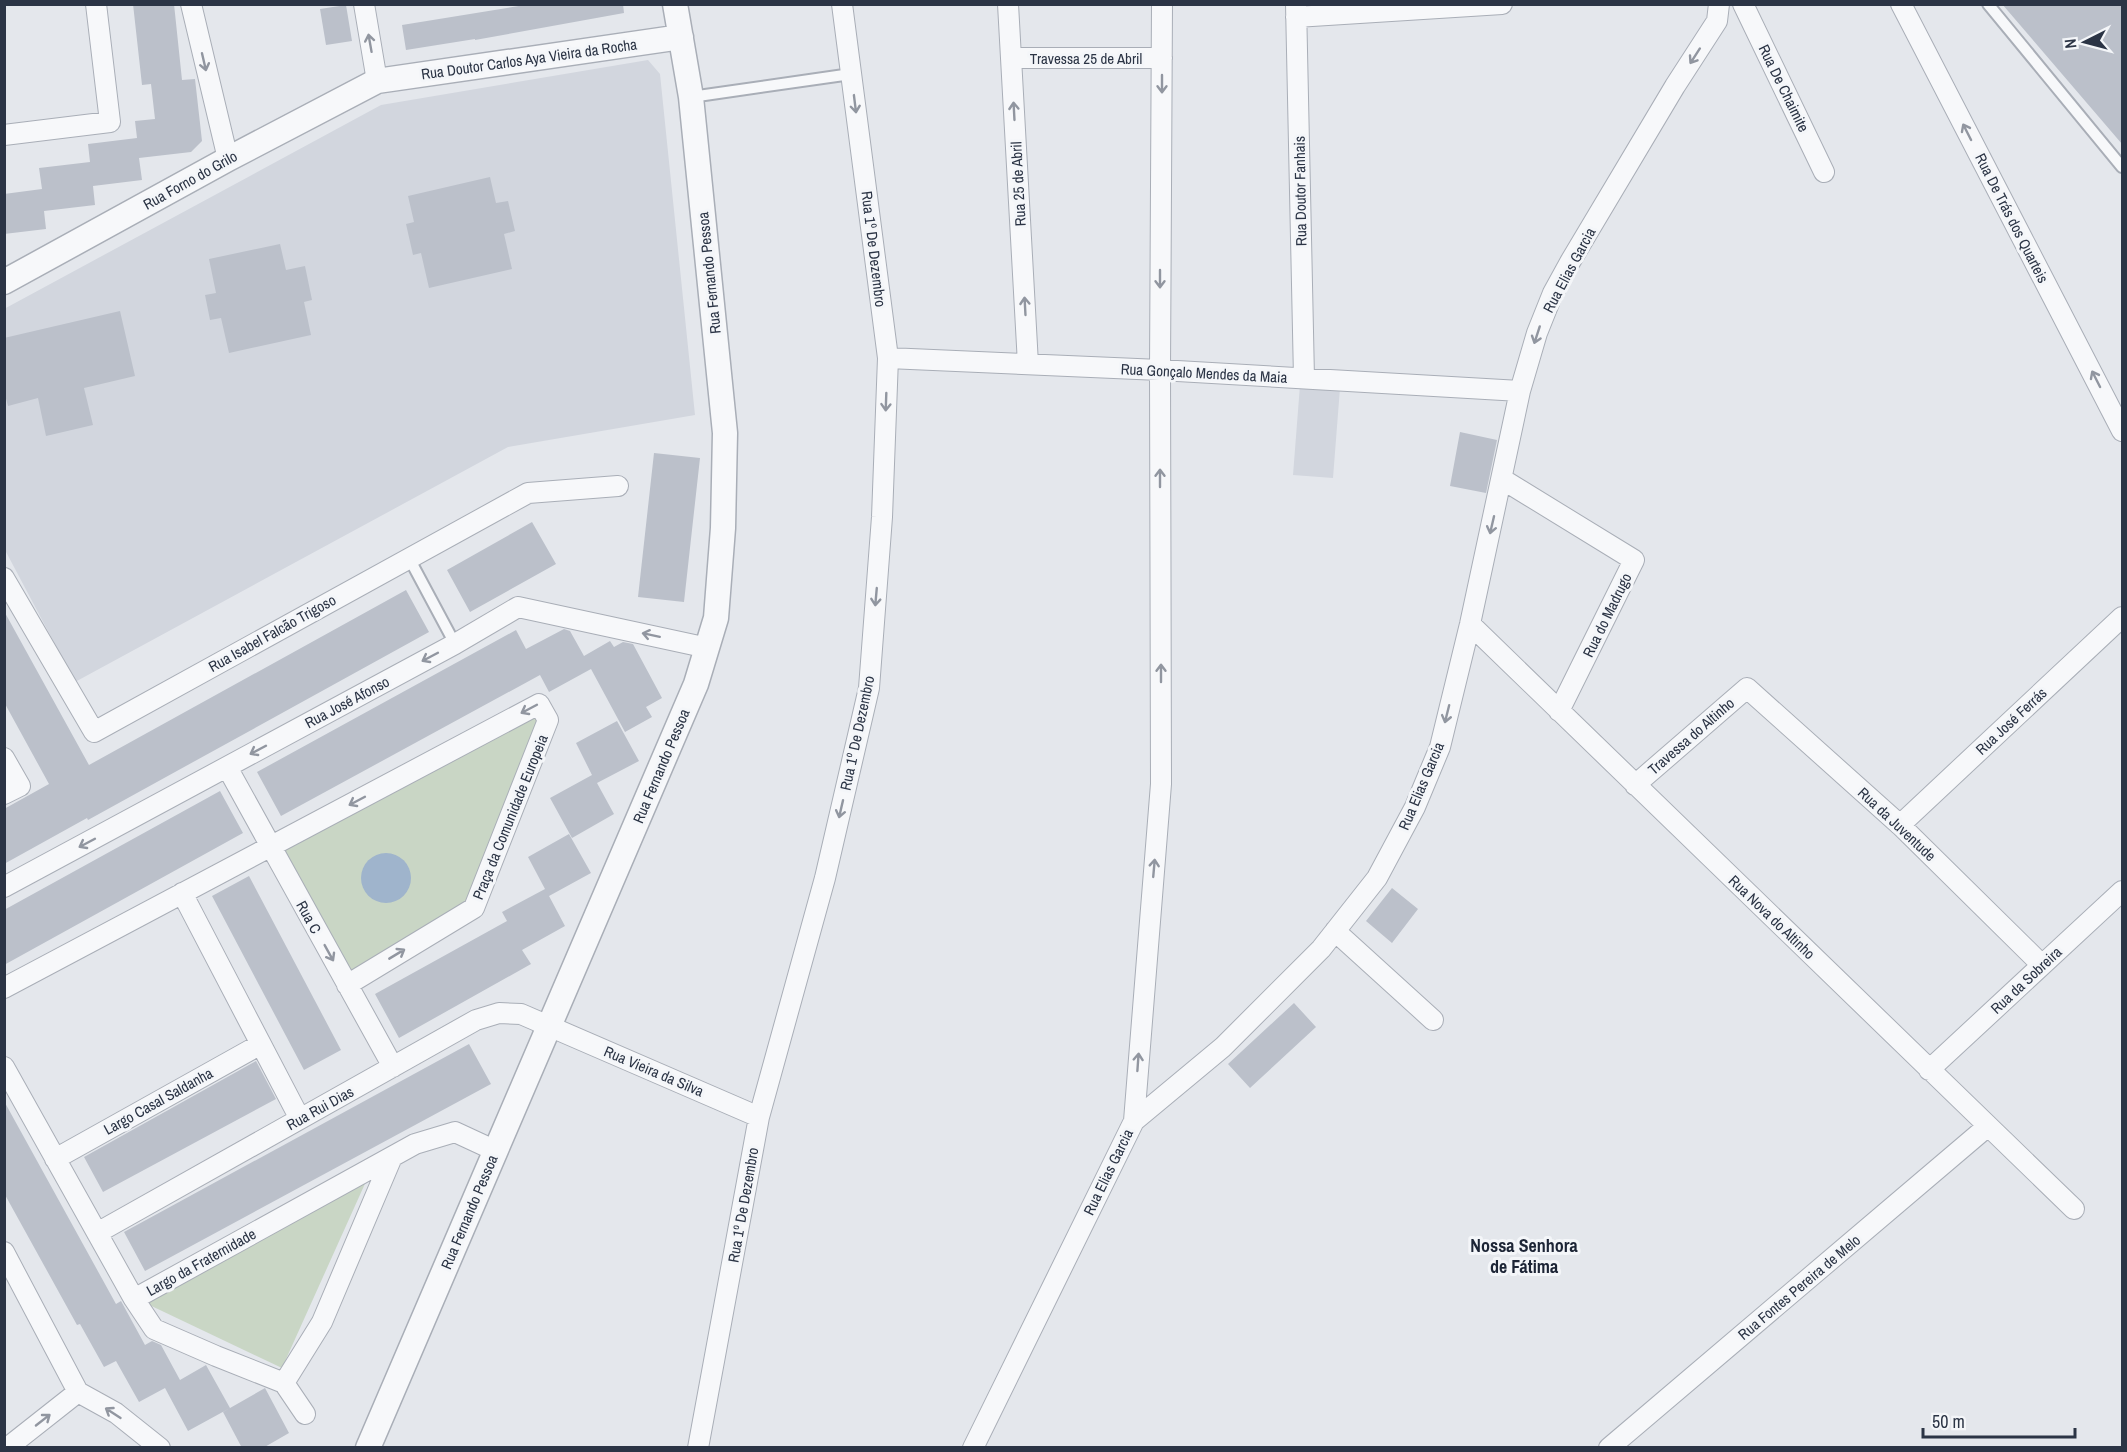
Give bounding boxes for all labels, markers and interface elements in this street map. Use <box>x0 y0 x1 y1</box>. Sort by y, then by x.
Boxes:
north arrow <box>2055 12 2115 72</box>
one-way arrow <box>365 33 376 53</box>
street label: Rua Doutor Carlos Aya Vieira da Rocha <box>420 33 638 85</box>
text: N <box>2059 38 2082 49</box>
street label: Rua De Chaimite <box>1754 41 1814 135</box>
one-way arrow <box>1688 47 1700 64</box>
street label: Travessa 25 de Abril <box>1030 48 1142 69</box>
one-way arrow <box>198 52 210 71</box>
one-way arrow <box>1156 73 1168 93</box>
one-way arrow <box>850 94 861 114</box>
one-way arrow <box>1008 101 1019 121</box>
one-way arrow <box>1961 123 1972 141</box>
street label: Rua Doutor Fanhais <box>1289 136 1311 246</box>
street label: Rua 25 de Abril <box>1005 141 1031 227</box>
street label: Rua Forno do Grilo <box>139 145 241 215</box>
street label: Rua De Trás dos Quarteis <box>1970 150 2054 286</box>
street label: Rua 1º De Dezembro <box>856 190 892 308</box>
street label: Rua Fernando Pessoa <box>692 211 726 335</box>
street label: Rua Elias Garcia <box>1538 224 1600 316</box>
one-way arrow <box>1154 268 1166 288</box>
one-way arrow <box>1019 296 1030 316</box>
one-way arrow <box>1530 325 1541 344</box>
street label: Rua Gonçalo Mendes da Maia <box>1120 358 1288 388</box>
one-way arrow <box>2089 371 2101 389</box>
one-way arrow <box>881 392 892 411</box>
one-way arrow <box>1154 469 1166 489</box>
one-way arrow <box>1486 514 1497 534</box>
street label: Rua do Madrugo <box>1577 569 1637 661</box>
one-way arrow <box>870 586 881 606</box>
street label: Rua Isabel Falcão Trigoso <box>204 589 340 677</box>
one-way arrow <box>641 629 660 641</box>
one-way arrow <box>421 652 439 663</box>
one-way arrow <box>1155 664 1167 684</box>
street label: Rua José Afonso <box>301 671 393 733</box>
street label: Rua 1º De Dezembro <box>835 674 879 792</box>
street label: Rua José Ferrás <box>1971 683 2051 759</box>
street label: Travessa do Altinho <box>1643 692 1739 779</box>
one-way arrow <box>521 704 539 715</box>
street label: Rua Fernando Pessoa <box>627 705 695 826</box>
one-way arrow <box>1441 705 1453 724</box>
street label: Praça da Comunidade Europeia <box>467 731 553 903</box>
street label: Rua Elias Garcia <box>1393 739 1449 833</box>
one-way arrow <box>250 744 267 756</box>
street label: Rua da Juventude <box>1853 782 1941 866</box>
one-way arrow <box>349 795 366 807</box>
one-way arrow <box>834 799 846 818</box>
one-way arrow <box>78 838 96 849</box>
one-way arrow <box>1149 858 1160 878</box>
street label: Rua Nova do Altinho <box>1724 870 1820 964</box>
street label: Rua C <box>291 897 327 937</box>
street label: Rua da Sobreira <box>1986 941 2066 1018</box>
one-way arrow <box>323 944 335 961</box>
one-way arrow <box>388 948 405 960</box>
street label: Rua Vieira da Silva <box>601 1041 707 1102</box>
one-way arrow <box>1133 1053 1144 1073</box>
street label: Largo Casal Saldanha <box>100 1062 216 1140</box>
street label: Rua Rui Dias <box>283 1081 357 1135</box>
street label: Rua Elias Garcia <box>1078 1125 1138 1219</box>
street label: Rua 1º De Dezembro <box>723 1146 763 1264</box>
street label: Rua Fernando Pessoa <box>435 1151 503 1272</box>
street label: Largo da Fraternidade <box>142 1223 260 1301</box>
street label: Rua Fontes Pereira de Melo <box>1733 1229 1865 1345</box>
district label: Nossa Senhora de Fátima <box>1470 1233 1579 1279</box>
scale bar <box>1923 1401 2074 1439</box>
one-way arrow <box>105 1406 122 1419</box>
text: 50 m <box>1932 1409 1965 1434</box>
one-way arrow <box>35 1413 51 1426</box>

